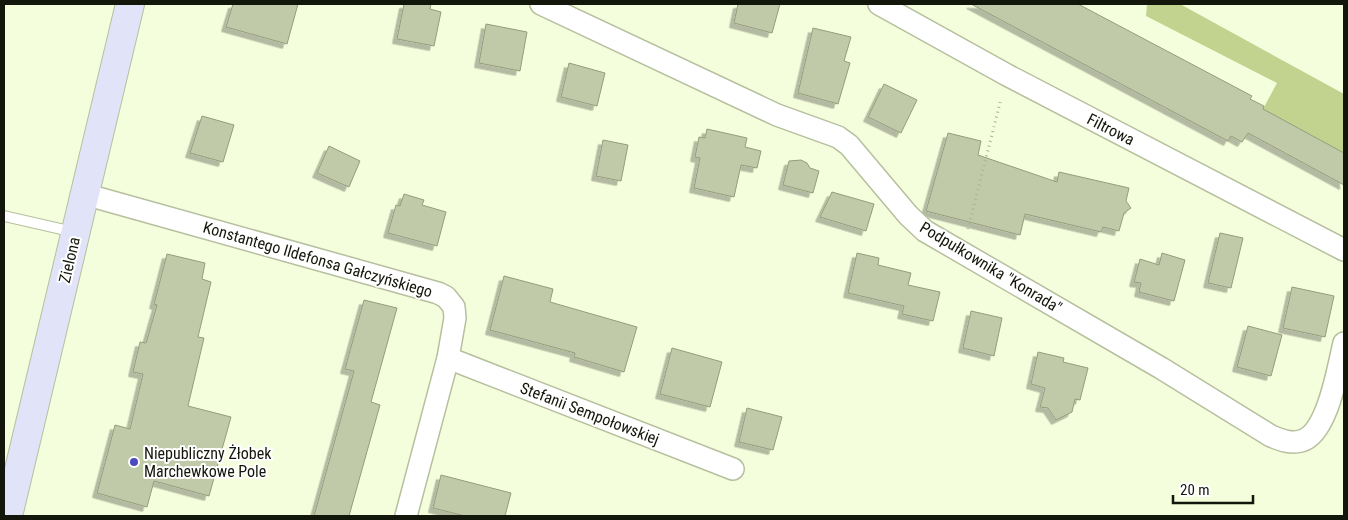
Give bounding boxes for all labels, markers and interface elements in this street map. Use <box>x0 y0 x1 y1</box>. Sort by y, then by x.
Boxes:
street label: Filtrowa <box>1084 109 1138 149</box>
street label: Konstantego Ildefonsa Gałczyńskiego <box>201 218 435 301</box>
street label: Podpułkownika "Konrada" <box>916 218 1065 317</box>
street label: Zielona <box>55 235 84 285</box>
street label: Stefanii Sempołowskiej <box>518 378 662 449</box>
place label: Niepubliczny Żłobek Marchewkowe Pole <box>144 444 272 481</box>
marker: Niepubliczny Żłobek Marchewkowe Pole <box>128 456 140 468</box>
scale bar <box>1173 472 1253 504</box>
text: 20 m <box>1180 481 1210 499</box>

